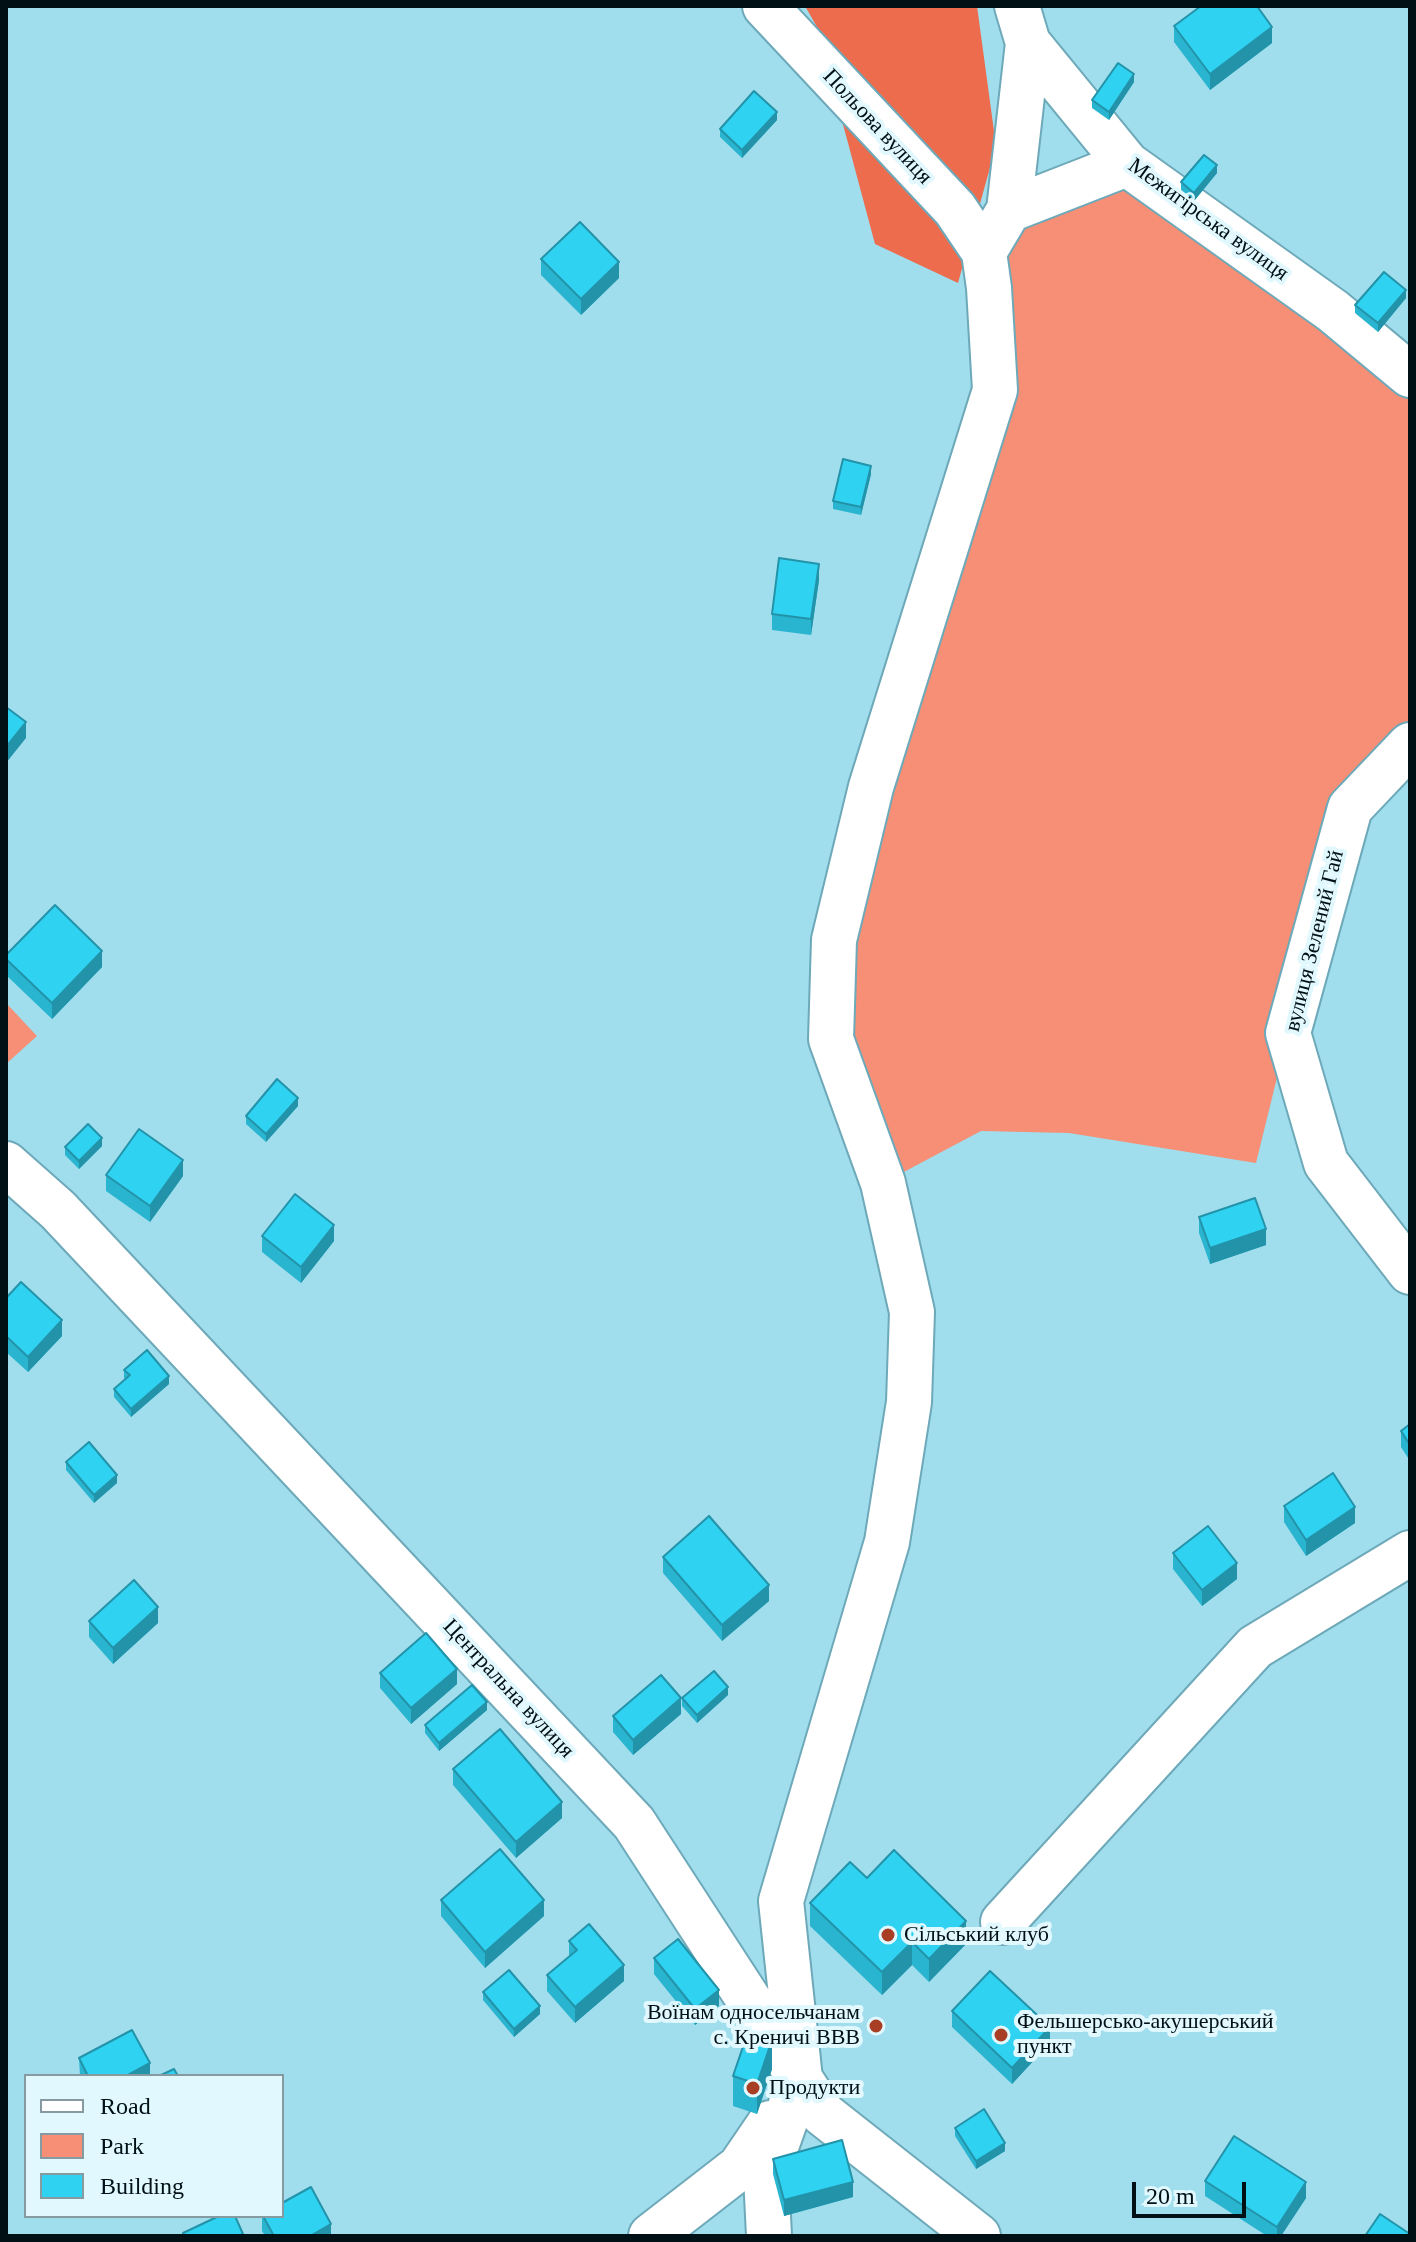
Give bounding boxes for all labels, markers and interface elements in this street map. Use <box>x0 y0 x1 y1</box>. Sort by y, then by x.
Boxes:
street label: Польова вулиця <box>817 64 937 190</box>
street label: Межигірська вулиця <box>1123 153 1293 287</box>
street label: вулиця Зелений Гай <box>1280 848 1350 1034</box>
street label: Центральна вулиця <box>437 1614 579 1764</box>
place label: Сільський клуб <box>904 1922 1049 1948</box>
marker: Сільський клуб <box>879 1926 897 1944</box>
place label: Воїнам односельчанам с. Креничі ВВВ <box>647 2000 860 2052</box>
place label: Фельшерсько-акушерський пункт <box>1017 2009 1273 2060</box>
marker: Воїнам односельчанам с. Креничі ВВВ <box>867 2017 885 2035</box>
marker: Фельшерсько-акушерський пункт <box>992 2026 1010 2044</box>
legend <box>24 2074 284 2218</box>
place label: Продукти <box>769 2075 860 2101</box>
marker: Продукти <box>744 2079 762 2097</box>
text: Road <box>100 2093 151 2119</box>
text: Park <box>100 2133 144 2159</box>
scale bar <box>1136 2166 1250 2216</box>
text: Building <box>100 2173 184 2199</box>
text: 20 m <box>1146 2183 1195 2209</box>

